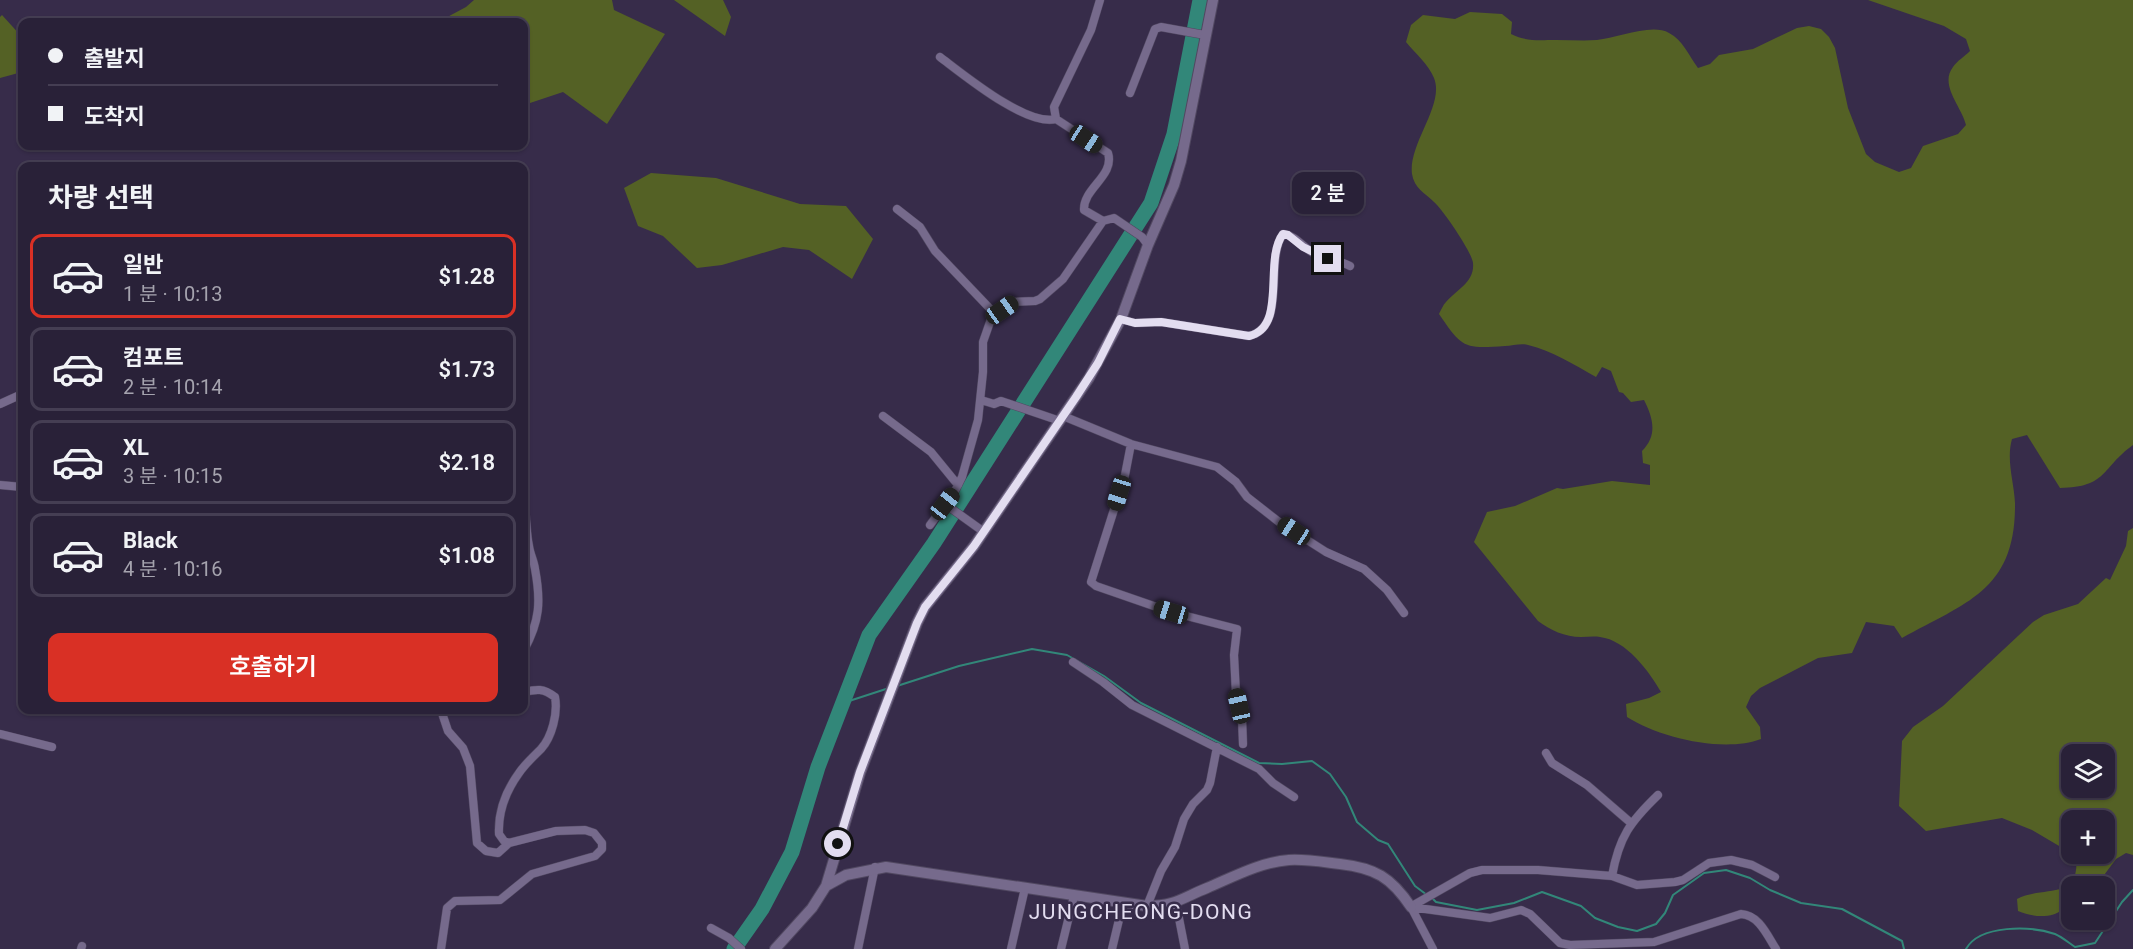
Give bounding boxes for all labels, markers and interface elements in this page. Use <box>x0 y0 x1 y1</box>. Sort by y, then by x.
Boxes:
text: 출발지 <box>84 46 145 71</box>
text: 도착지 <box>84 104 145 129</box>
car <box>1066 122 1106 156</box>
callout: 2 분 <box>1292 172 1364 214</box>
text: 2 분 <box>1311 181 1345 205</box>
text: 차량 선택 <box>48 182 154 214</box>
route end <box>1314 245 1341 272</box>
icon: car <box>51 249 105 303</box>
text: 일반 <box>123 252 163 277</box>
text: $1.28 <box>438 264 495 289</box>
text: 1 분 · 10:13 <box>123 282 223 306</box>
car <box>982 292 1022 328</box>
icon: car <box>51 342 105 396</box>
text: 컴포트 <box>123 345 184 370</box>
text: $1.73 <box>438 357 495 382</box>
text: 2 분 · 10:14 <box>123 375 223 399</box>
icon: car <box>51 435 105 489</box>
text: XL <box>123 435 149 460</box>
text: $2.18 <box>438 450 495 475</box>
text: 3 분 · 10:15 <box>123 464 223 488</box>
car <box>1105 473 1133 513</box>
car <box>927 484 963 524</box>
car <box>1274 514 1314 548</box>
icon: car <box>51 528 105 582</box>
text: Black <box>123 528 178 553</box>
text: $1.08 <box>438 543 495 568</box>
text: 4 분 · 10:16 <box>123 557 223 581</box>
car <box>1151 598 1191 626</box>
button: 호출하기 <box>48 633 498 702</box>
car <box>1226 686 1252 726</box>
map controls <box>2061 744 2115 930</box>
button: layers <box>2061 744 2115 798</box>
button: + <box>2061 810 2115 864</box>
route start <box>824 830 851 857</box>
button: − <box>2061 876 2115 930</box>
district label: JUNGCHEONG-DONG <box>1029 900 1253 924</box>

